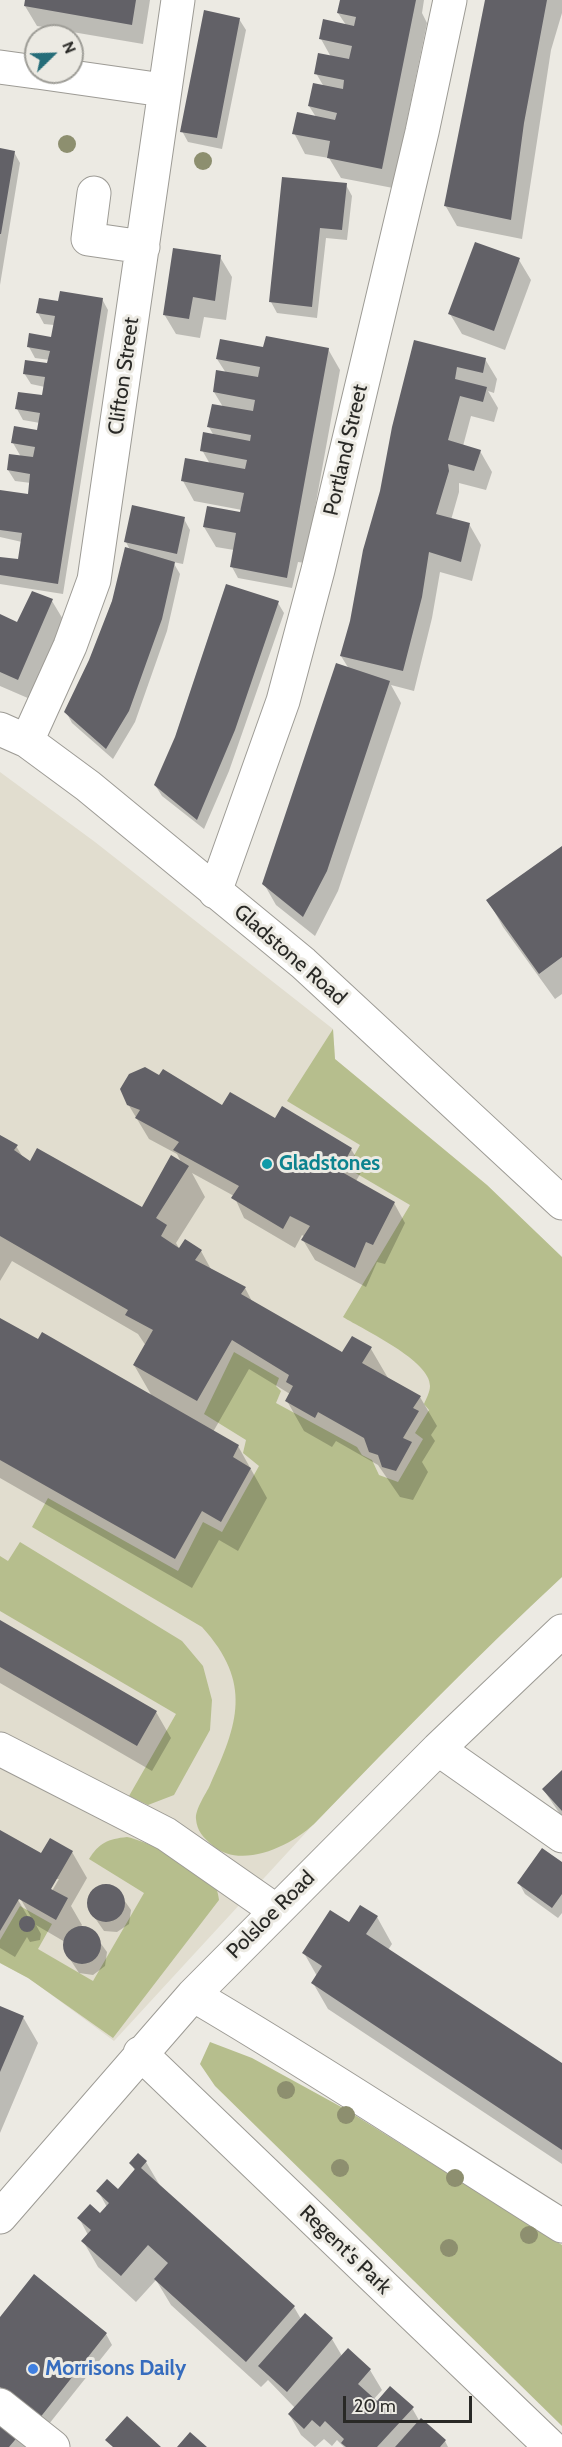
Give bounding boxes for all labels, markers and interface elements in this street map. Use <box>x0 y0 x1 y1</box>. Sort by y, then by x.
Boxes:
north arrow <box>24 24 84 84</box>
text: N <box>58 39 80 56</box>
street label: Clifton Street <box>103 316 145 436</box>
street label: Portland Street <box>319 382 373 518</box>
street label: Gladstone Road <box>229 899 351 1011</box>
place label: Gladstones <box>279 1151 380 1177</box>
marker: Gladstones <box>260 1157 274 1171</box>
street label: Polsloe Road <box>222 1866 320 1964</box>
street label: Regent's Park <box>294 2200 396 2300</box>
place label: Morrisons Daily <box>45 2356 186 2382</box>
marker: Morrisons Daily <box>26 2362 40 2376</box>
scale bar <box>346 2384 475 2422</box>
text: 20 m <box>354 2395 396 2417</box>

